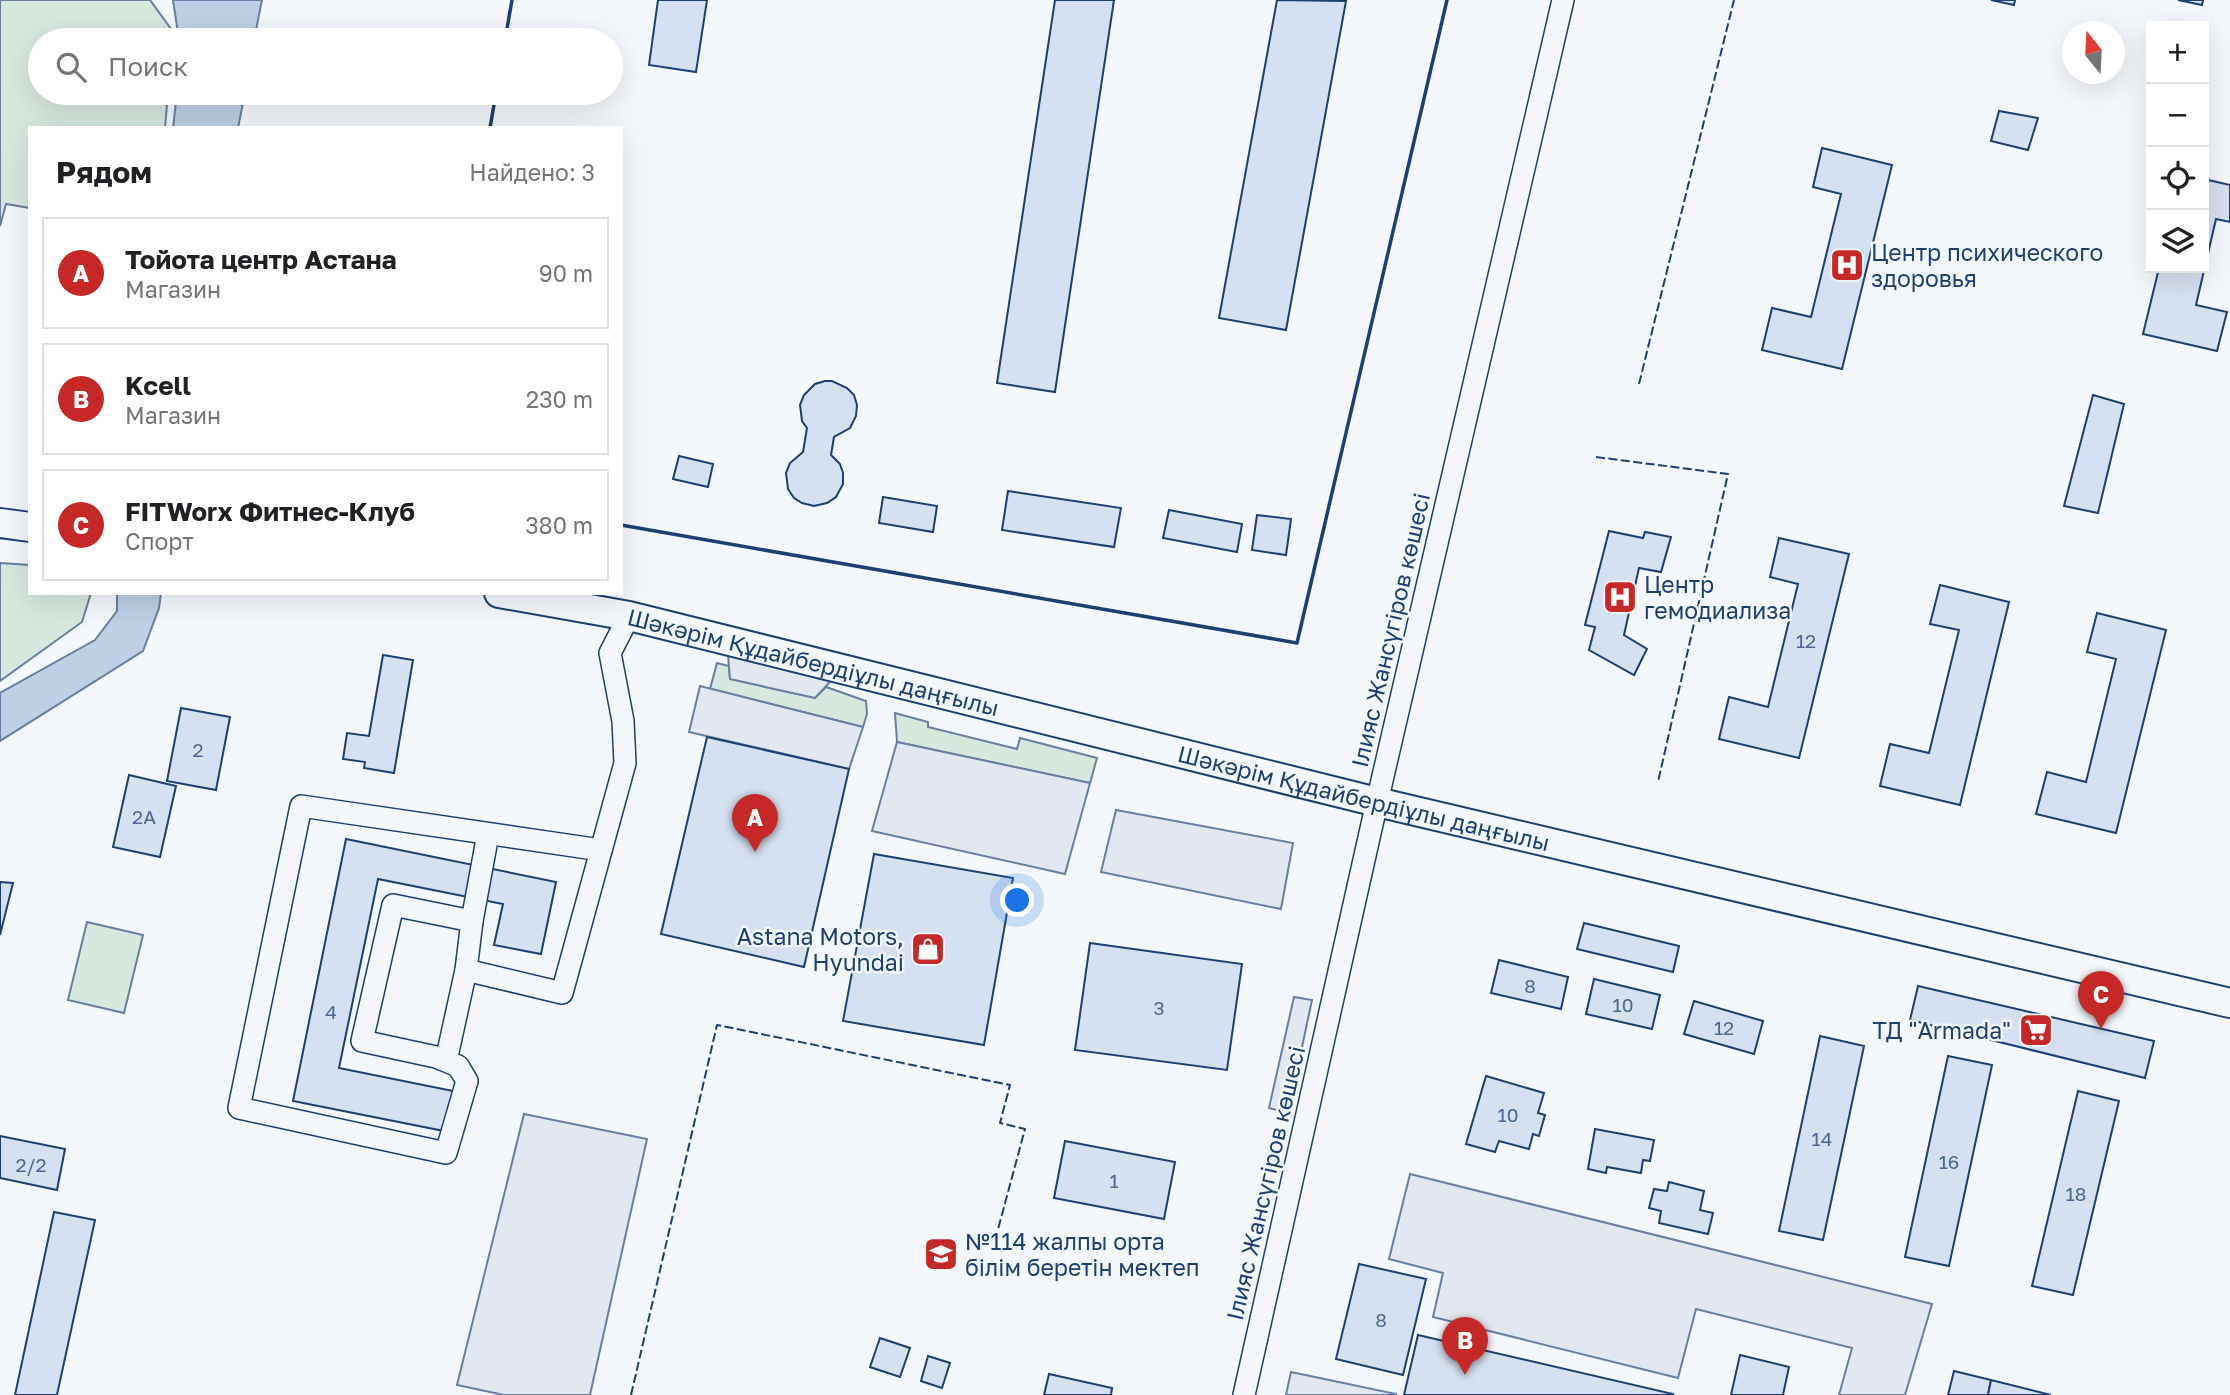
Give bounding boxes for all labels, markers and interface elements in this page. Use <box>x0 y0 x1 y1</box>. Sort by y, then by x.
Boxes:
north arrow <box>2062 21 2125 84</box>
map controls <box>2146 21 2209 273</box>
button: + <box>2146 21 2209 84</box>
search box <box>28 28 623 105</box>
icon: search <box>52 48 90 86</box>
text: Поиск <box>108 51 188 82</box>
button: − <box>2146 84 2209 147</box>
button: locate <box>2146 147 2209 210</box>
text: Рядом <box>56 154 152 190</box>
text: Найдено: 3 <box>469 158 595 186</box>
button: layers <box>2146 210 2209 273</box>
place label: Центр психического здоровья <box>1871 238 2103 292</box>
text: Тойота центр Астана <box>125 244 397 275</box>
hospital icon: Центр психического здоровья <box>1828 246 1866 284</box>
text: A <box>73 259 89 287</box>
text: 90 m <box>539 259 593 287</box>
text: Магазин <box>125 275 221 303</box>
text: Kcell <box>125 370 191 401</box>
text: B <box>73 385 89 413</box>
text: 230 m <box>526 385 593 413</box>
text: Магазин <box>125 401 221 429</box>
street label: Ілияс Жансүгіров көшесі <box>1345 490 1436 770</box>
text: FITWorx Фитнес-Клуб <box>125 496 415 527</box>
text: C <box>73 511 89 539</box>
text: 380 m <box>525 511 593 539</box>
text: Спорт <box>125 527 193 555</box>
place label: Центр гемодиализа <box>1644 570 1791 624</box>
hospital icon: Центр гемодиализа <box>1601 578 1639 616</box>
street label: Шәкәрім Құдайбердіұлы даңғылы <box>625 602 1002 722</box>
house number: 12 <box>1796 629 1816 652</box>
house number: 2 <box>192 738 204 761</box>
street label: Шәкәрім Құдайбердіұлы даңғылы <box>1175 739 1553 856</box>
pin: A <box>732 794 778 852</box>
house number: 2А <box>132 805 156 828</box>
your location <box>1000 883 1034 917</box>
place label: Astana Motors, Hyundai <box>737 922 904 976</box>
shop icon: Astana Motors, Hyundai <box>909 930 947 968</box>
pin: C <box>2078 971 2124 1029</box>
house number: 8 <box>1524 974 1536 997</box>
house number: 10 <box>1613 993 1634 1016</box>
house number: 3 <box>1153 996 1165 1019</box>
house number: 4 <box>325 1000 337 1023</box>
supermarket icon: ТД "Armada" <box>2017 1011 2055 1049</box>
house number: 12 <box>1714 1016 1734 1039</box>
place label: ТД "Armada" <box>1873 1016 2011 1044</box>
street label: Ілияс Жансүгіров көшесі <box>1220 1043 1311 1323</box>
house number: 10 <box>1498 1103 1519 1126</box>
house number: 14 <box>1812 1127 1832 1150</box>
house number: 16 <box>1939 1150 1959 1173</box>
house number: 2/2 <box>15 1153 47 1176</box>
house number: 1 <box>1109 1169 1119 1192</box>
house number: 18 <box>2066 1182 2086 1205</box>
place label: №114 жалпы орта білім беретін мектеп <box>965 1227 1200 1281</box>
school or university icon: №114 жалпы орта білім беретін мектеп <box>922 1235 960 1273</box>
house number: 8 <box>1375 1308 1387 1331</box>
pin: B <box>1442 1317 1488 1375</box>

